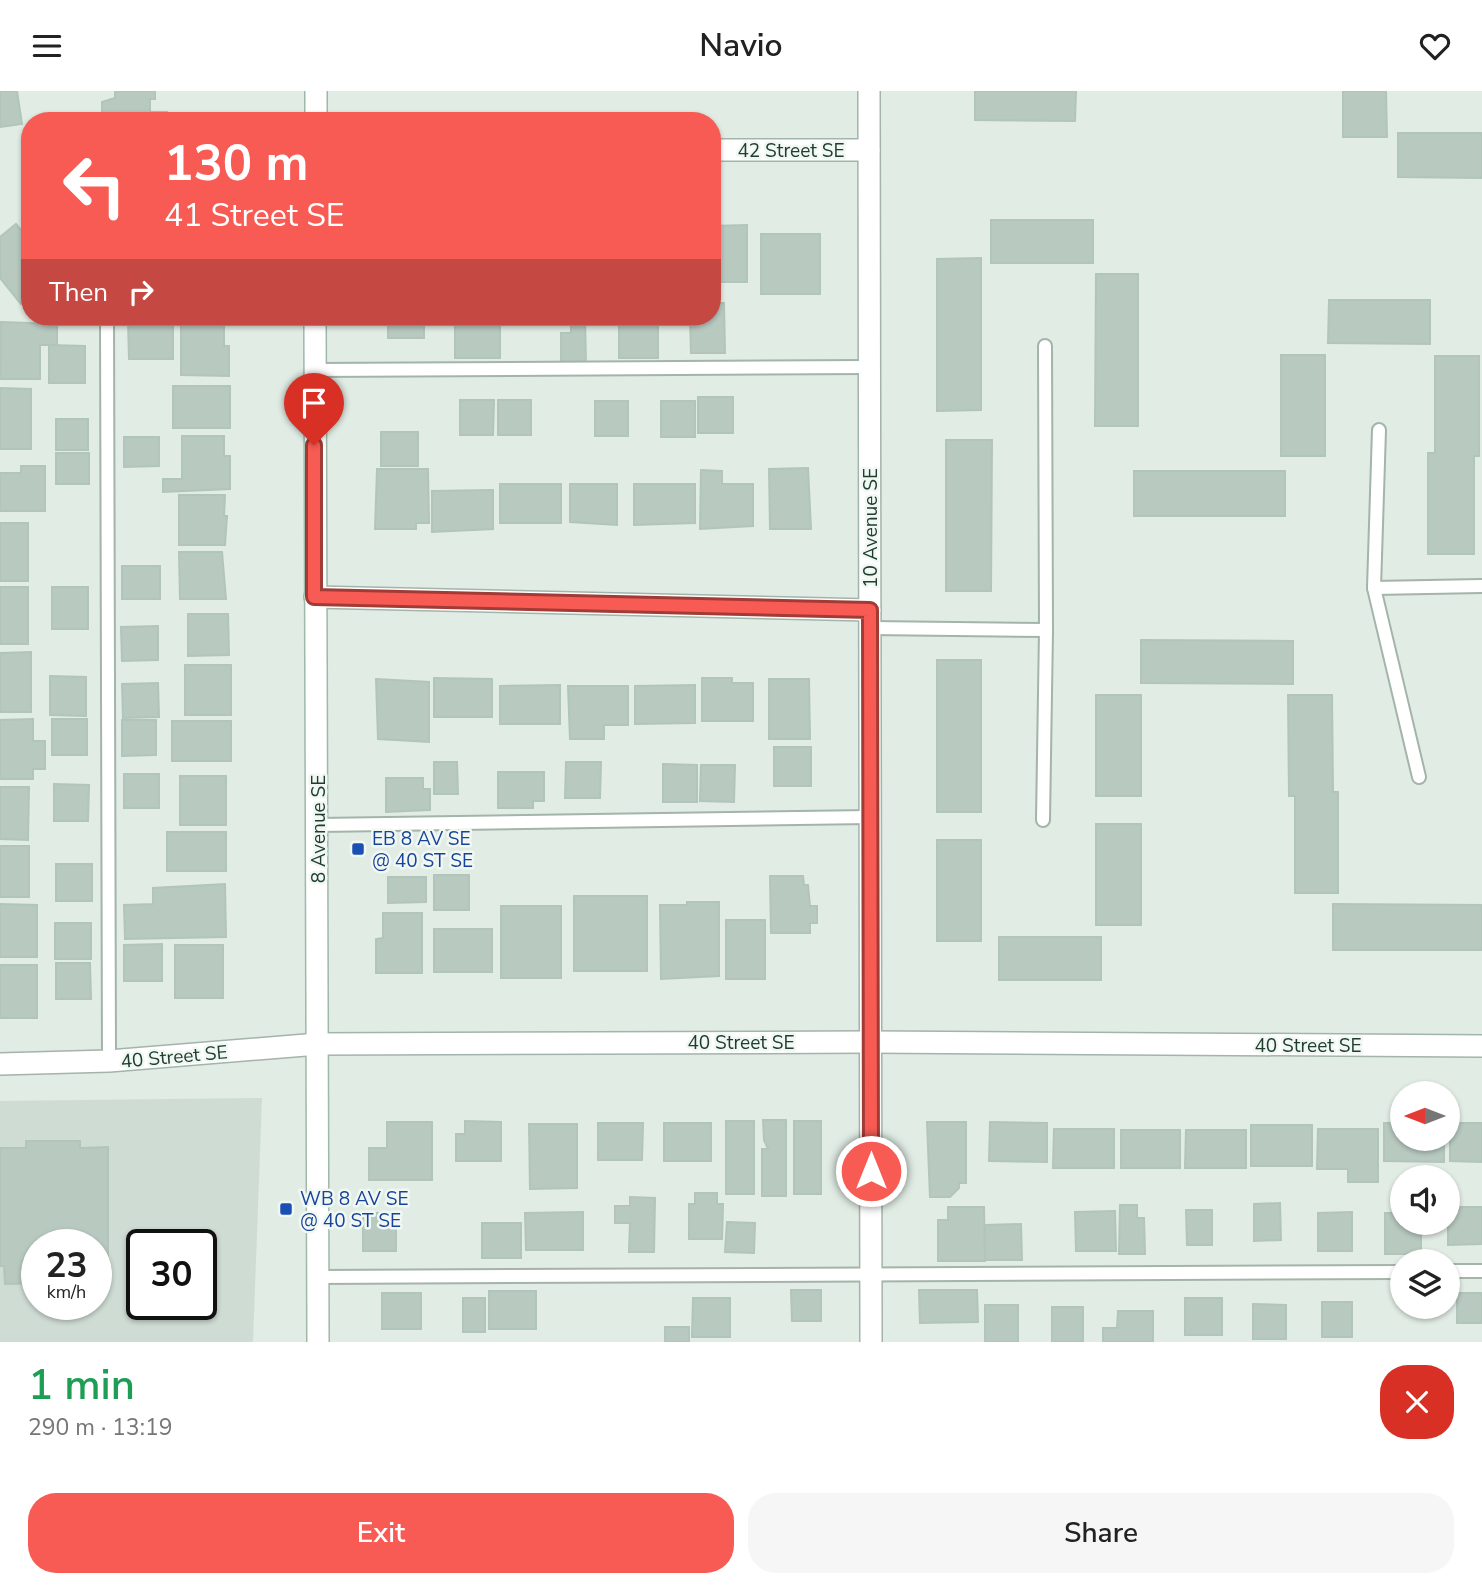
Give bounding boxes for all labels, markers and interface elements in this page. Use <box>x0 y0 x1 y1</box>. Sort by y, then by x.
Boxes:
text: Navio <box>699 24 783 67</box>
icon: menu <box>28 27 66 65</box>
icon: heart <box>1416 27 1454 65</box>
text: 130 m <box>164 130 308 197</box>
street label: 42 Street SE <box>737 138 845 164</box>
icon: left <box>49 140 140 231</box>
text: 41 Street SE <box>164 194 345 237</box>
icon: right <box>122 273 160 311</box>
text: Then <box>49 275 108 310</box>
pin <box>284 373 344 445</box>
icon: arrive <box>295 384 333 422</box>
street label: 10 Avenue SE <box>858 468 884 588</box>
street label: 8 Avenue SE <box>306 775 332 883</box>
place label: EB 8 AV SE @ 40 ST SE <box>372 826 473 874</box>
marker: EB 8 AV SE @ 40 ST SE <box>350 841 366 857</box>
street label: 40 Street SE <box>687 1030 795 1056</box>
street label: 40 Street SE <box>1254 1033 1362 1059</box>
street label: 40 Street SE <box>120 1039 229 1075</box>
north arrow <box>1390 1081 1460 1151</box>
map controls <box>1390 1081 1460 1319</box>
position arrow <box>834 1134 908 1208</box>
button: sound <box>1390 1165 1460 1235</box>
place label: WB 8 AV SE @ 40 ST SE <box>300 1186 408 1234</box>
marker: WB 8 AV SE @ 40 ST SE <box>278 1201 294 1217</box>
speed limit sign: 30 <box>126 1229 217 1320</box>
text: 23 <box>45 1242 88 1289</box>
button: layers <box>1390 1249 1460 1319</box>
text: km/h <box>47 1280 86 1304</box>
text: 1 min <box>28 1357 135 1414</box>
button: close <box>1380 1365 1454 1439</box>
text: 290 m · 13:19 <box>28 1412 173 1443</box>
button: Exit <box>28 1493 734 1573</box>
button: Share <box>748 1493 1454 1573</box>

